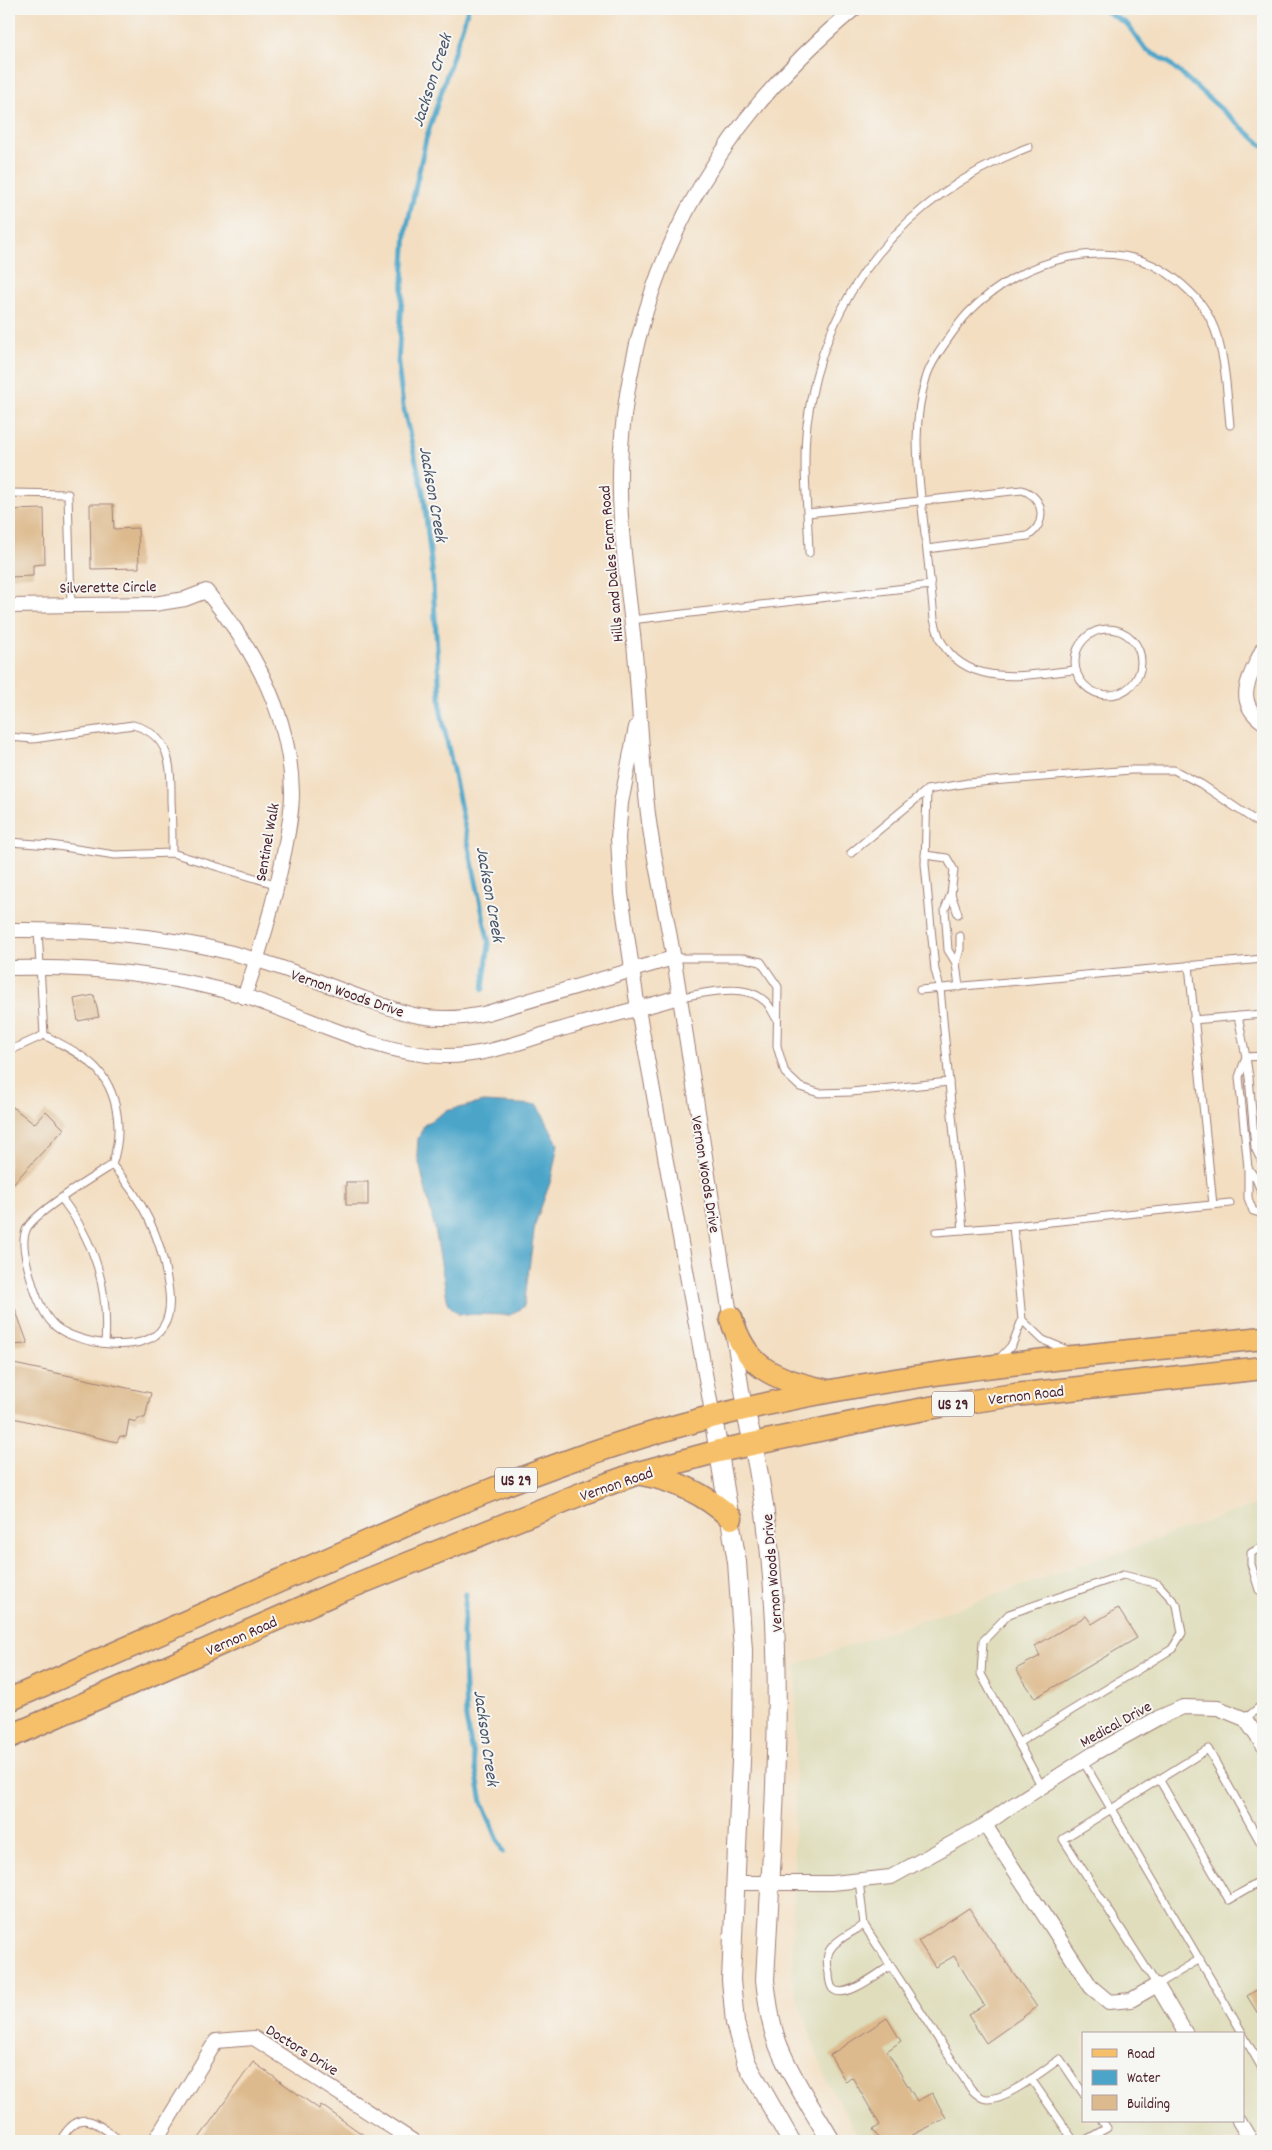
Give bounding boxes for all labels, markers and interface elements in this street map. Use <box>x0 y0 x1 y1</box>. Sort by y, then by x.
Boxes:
water label: Jackson Creek <box>407 30 461 130</box>
water label: Jackson Creek <box>411 445 453 546</box>
street label: Hills and Dales Farm Road <box>594 484 631 643</box>
street label: Silverette Circle <box>59 576 157 601</box>
street label: Sentinel Walk <box>250 801 287 883</box>
water label: Jackson Creek <box>468 845 510 946</box>
street label: Vernon Woods Drive <box>287 964 407 1025</box>
street label: Vernon Woods Drive <box>684 1114 725 1235</box>
street label: Vernon Road <box>987 1380 1066 1413</box>
road number: US 29 <box>932 1392 974 1416</box>
street label: Vernon Road <box>577 1462 657 1509</box>
road number: US 29 <box>495 1468 537 1492</box>
street label: Vernon Woods Drive <box>757 1513 790 1633</box>
street label: Vernon Road <box>203 1611 281 1663</box>
water label: Jackson Creek <box>465 1689 504 1789</box>
street label: Medical Drive <box>1076 1696 1156 1754</box>
street label: Doctors Drive <box>261 2020 343 2083</box>
legend <box>1082 2032 1244 2122</box>
text: Road <box>1127 2044 1155 2066</box>
text: Water <box>1127 2068 1161 2090</box>
text: Building <box>1127 2094 1170 2116</box>

